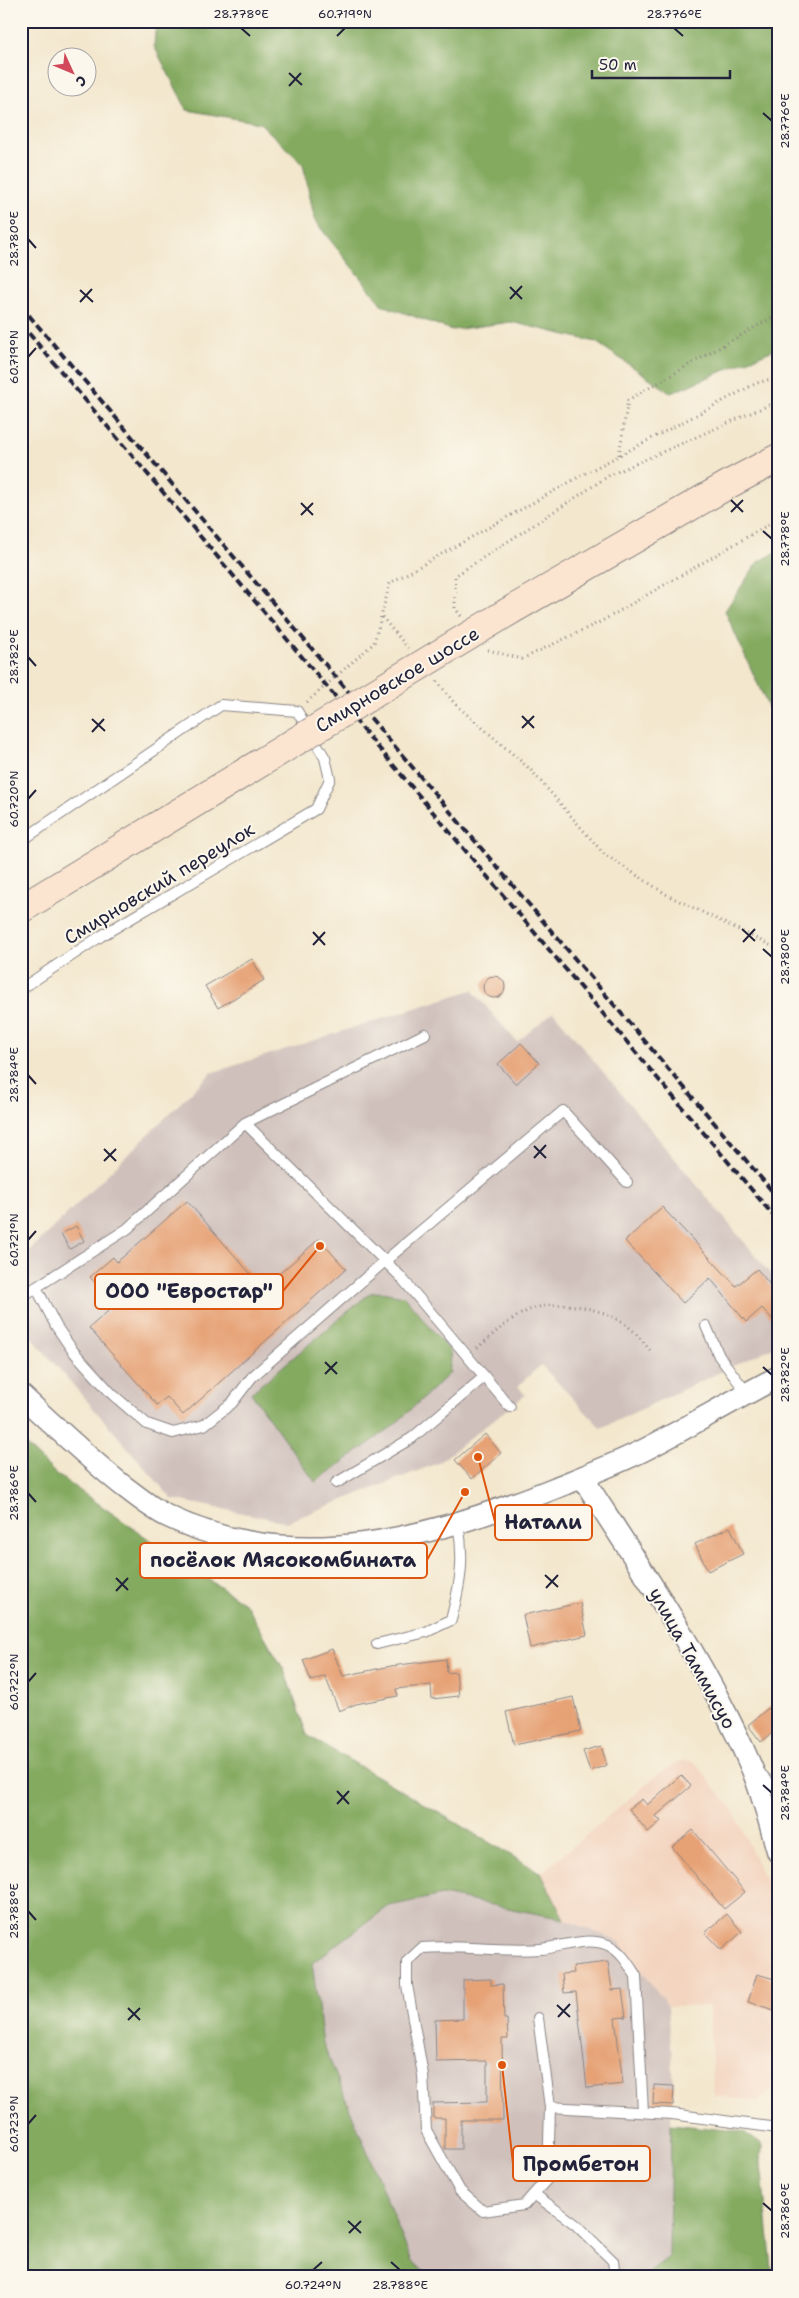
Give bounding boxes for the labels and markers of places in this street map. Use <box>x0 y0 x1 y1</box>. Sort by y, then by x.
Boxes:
callout: ООО "Евростар" <box>95 1274 283 1309</box>
callout: Натали <box>495 1505 592 1540</box>
callout: посёлок Мясокомбината <box>140 1543 427 1578</box>
callout: Промбетон <box>513 2146 650 2181</box>

